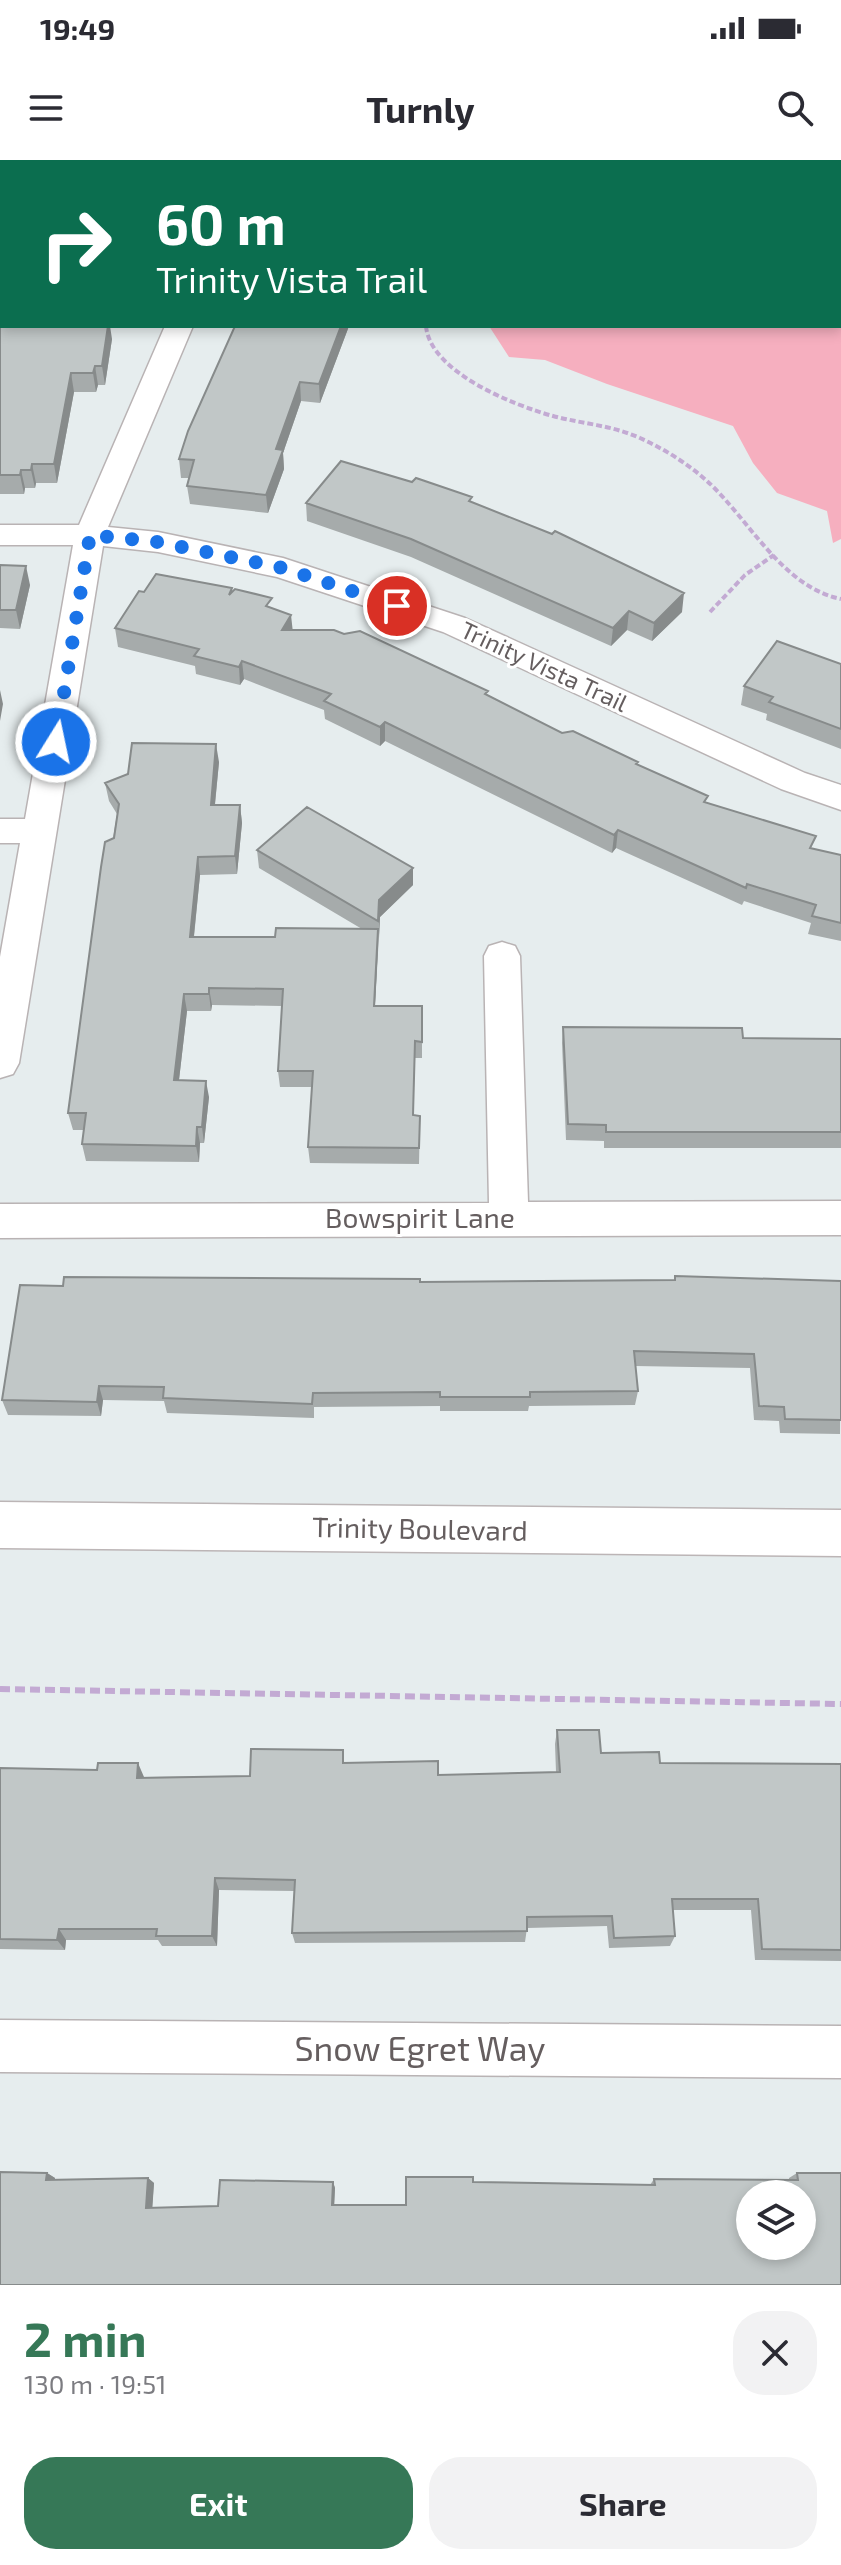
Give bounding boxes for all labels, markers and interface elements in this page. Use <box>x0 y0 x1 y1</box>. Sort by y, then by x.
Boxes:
text: 19:49 <box>40 10 115 46</box>
icon: menu <box>24 86 68 130</box>
icon: search <box>773 86 817 130</box>
text: Turnly <box>366 87 475 130</box>
text: 60 m <box>156 189 286 256</box>
icon: right <box>24 192 128 296</box>
text: Trinity Vista Trail <box>156 257 427 300</box>
pin <box>363 572 431 640</box>
icon: arrive <box>375 584 419 628</box>
street label: Trinity Vista Trail <box>457 614 633 717</box>
position arrow <box>14 700 98 784</box>
street label: Bowspirit Lane <box>325 1200 515 1234</box>
street label: Trinity Boulevard <box>312 1509 528 1547</box>
street label: Snow Egret Way <box>295 2027 546 2068</box>
map controls <box>736 2180 816 2260</box>
button: layers <box>736 2180 816 2260</box>
text: 2 min <box>24 2309 147 2367</box>
button: close <box>733 2311 817 2395</box>
text: 130 m · 19:51 <box>24 2368 166 2399</box>
button: Exit <box>24 2457 413 2549</box>
button: Share <box>429 2457 817 2549</box>

